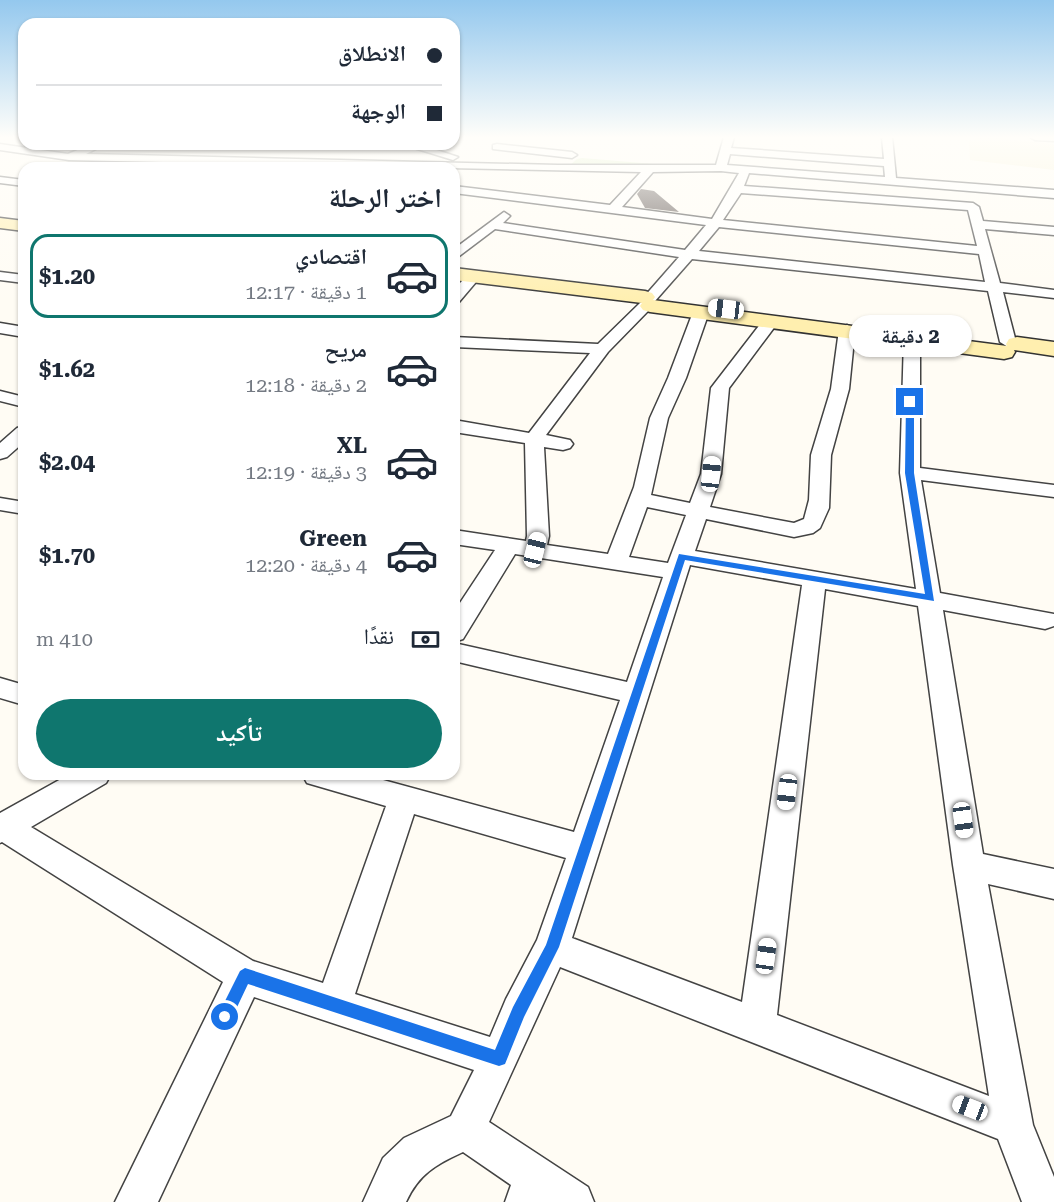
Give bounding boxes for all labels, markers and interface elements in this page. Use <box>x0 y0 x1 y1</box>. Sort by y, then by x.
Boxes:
text: الانطلاق <box>338 41 406 66</box>
text: الوجهة <box>351 99 406 124</box>
text: اختر الرحلة <box>329 182 442 214</box>
text: اقتصادي <box>295 244 367 269</box>
icon: car <box>385 249 439 303</box>
text: $1.20 <box>39 264 95 289</box>
text: 1 دقيقة · 12:17 <box>245 280 367 304</box>
car <box>707 298 745 320</box>
callout: 2 دقيقة <box>848 315 972 357</box>
text: 2 دقيقة <box>881 324 940 348</box>
text: مريح <box>324 337 367 362</box>
icon: car <box>385 342 439 396</box>
text: $1.62 <box>39 357 95 382</box>
text: 2 دقيقة · 12:18 <box>245 373 367 397</box>
route end <box>896 388 923 415</box>
text: XL <box>337 433 367 458</box>
icon: car <box>385 435 439 489</box>
text: $2.04 <box>39 450 95 475</box>
car <box>700 455 722 493</box>
text: 3 دقيقة · 12:19 <box>245 460 367 484</box>
text: Green <box>299 526 367 551</box>
icon: car <box>385 528 439 582</box>
car <box>522 530 548 570</box>
text: $1.70 <box>39 543 95 568</box>
text: 4 دقيقة · 12:20 <box>245 553 367 577</box>
icon: cash <box>409 623 442 656</box>
text: نقدًا <box>364 624 394 649</box>
text: 410 m <box>36 627 93 651</box>
button: تأكيد <box>36 699 442 768</box>
car <box>776 773 798 811</box>
car <box>952 801 974 839</box>
car <box>755 937 777 975</box>
route start <box>211 1003 238 1030</box>
car <box>950 1093 990 1123</box>

